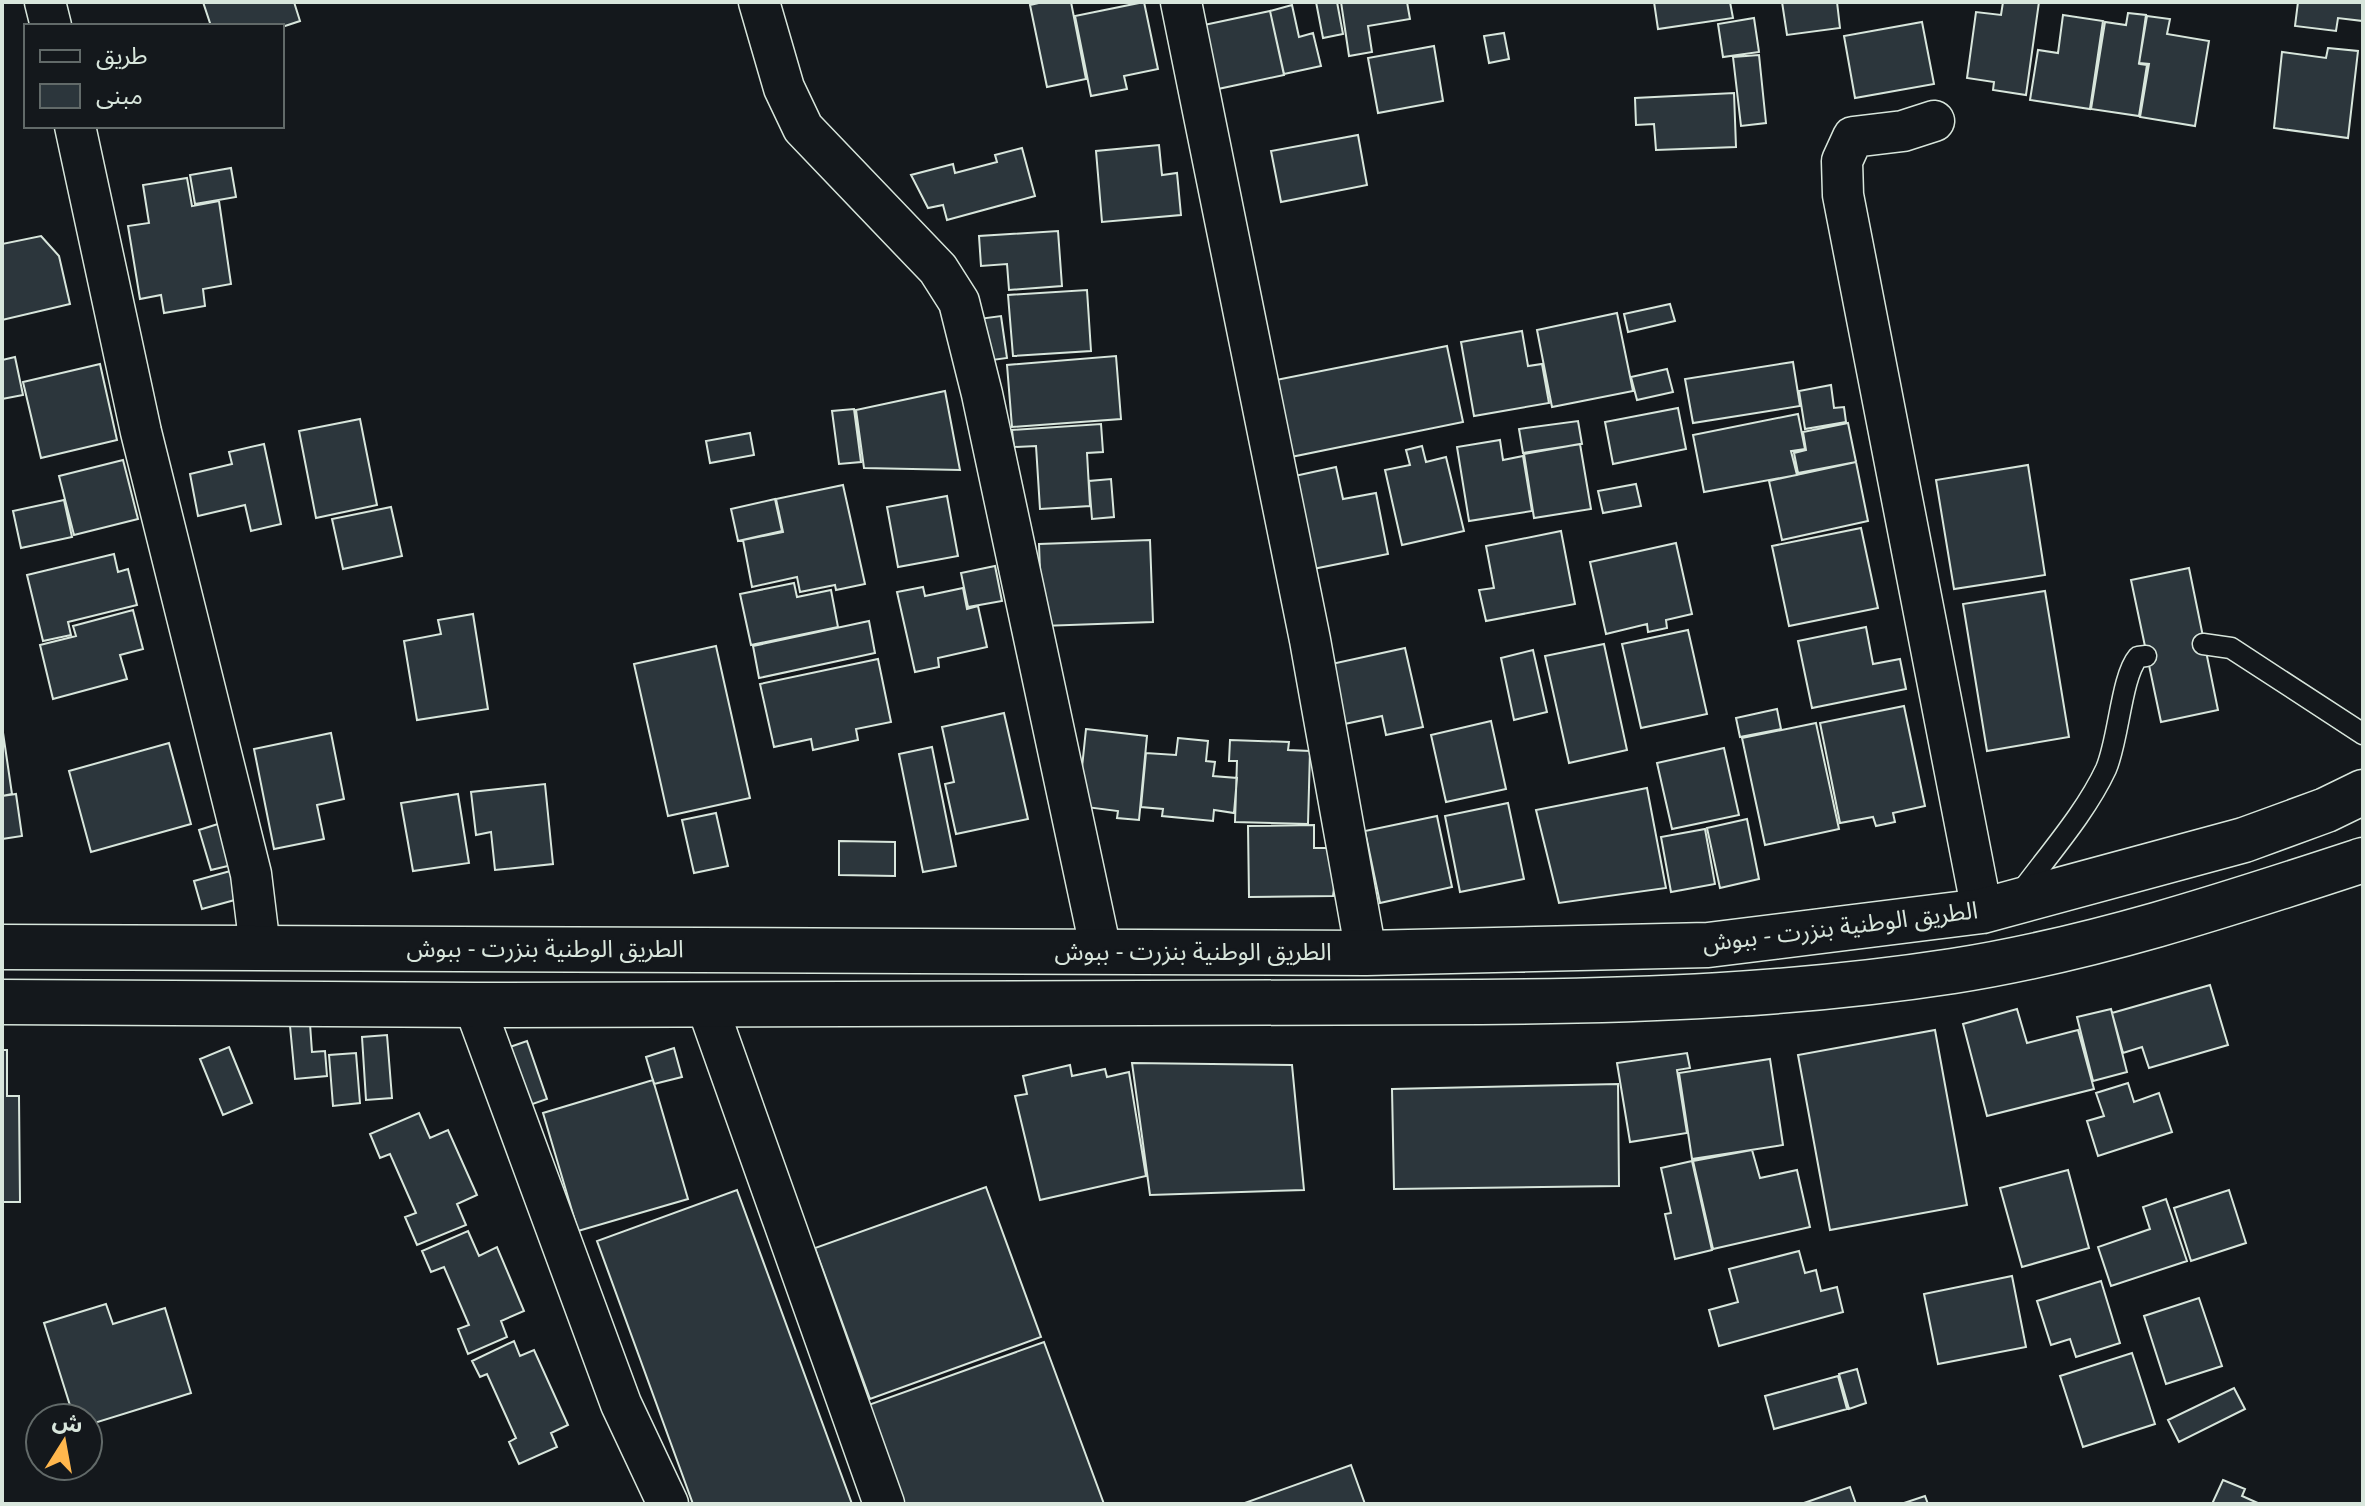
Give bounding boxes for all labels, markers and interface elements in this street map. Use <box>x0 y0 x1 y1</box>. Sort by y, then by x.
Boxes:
legend <box>24 24 284 128</box>
text: طريق <box>96 38 148 71</box>
text: مبنى <box>96 78 143 111</box>
street label: الطريق الوطنية بنزرت - ببوش <box>1700 892 1979 959</box>
street label: الطريق الوطنية بنزرت - ببوش <box>406 931 684 964</box>
street label: الطريق الوطنية بنزرت - ببوش <box>1054 934 1332 967</box>
north arrow <box>24 1402 104 1482</box>
text: ش <box>50 1404 86 1439</box>

